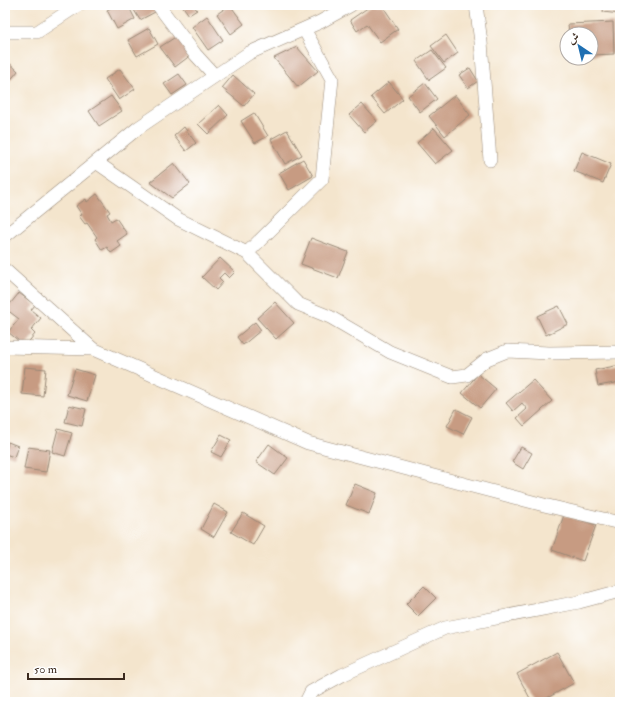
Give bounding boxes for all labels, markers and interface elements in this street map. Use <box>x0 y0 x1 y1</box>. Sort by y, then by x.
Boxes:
north arrow <box>559 26 599 66</box>
text: ش <box>565 30 582 47</box>
scale bar <box>28 655 124 681</box>
text: 50 m <box>34 662 58 677</box>

